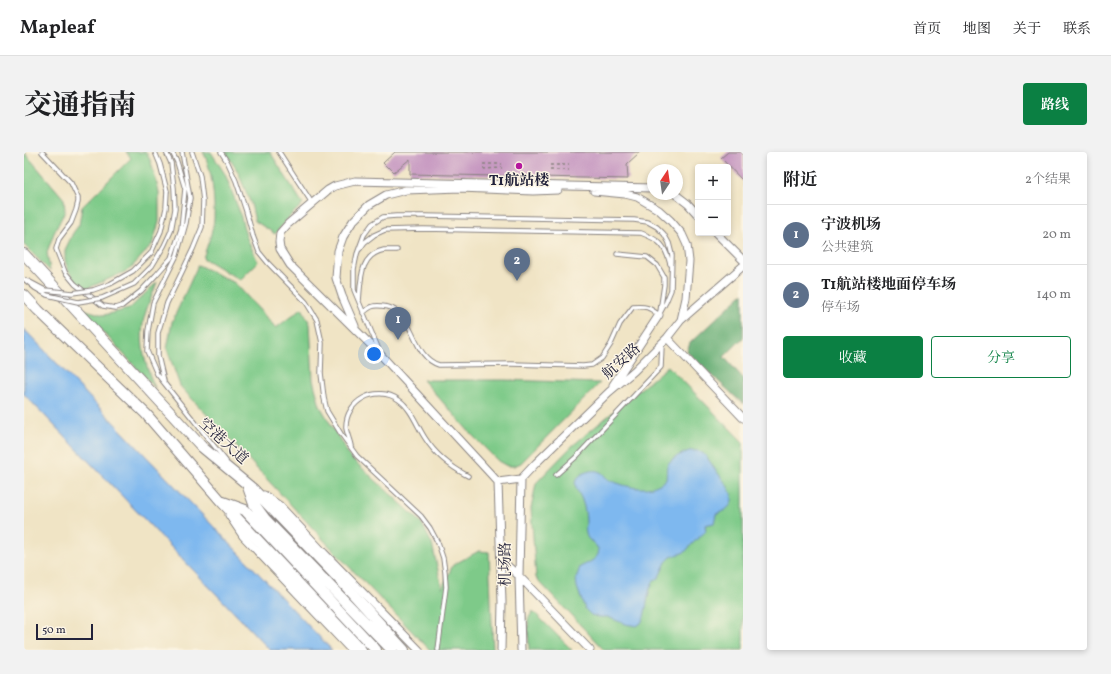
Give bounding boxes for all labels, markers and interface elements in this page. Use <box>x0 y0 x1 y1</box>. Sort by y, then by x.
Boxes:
text: Mapleaf <box>20 15 95 41</box>
text: 首页 <box>913 20 941 39</box>
text: 地图 <box>963 20 991 39</box>
text: 关于 <box>1013 20 1041 39</box>
text: 联系 <box>1063 20 1091 39</box>
button: 路线 <box>1023 83 1087 125</box>
text: 交通指南 <box>24 87 136 126</box>
marker: T1航站楼 <box>514 161 524 171</box>
north arrow <box>647 164 683 200</box>
map controls <box>695 164 731 236</box>
button: + <box>695 164 731 200</box>
text: 附近 <box>783 169 817 192</box>
place label: T1航站楼 <box>489 171 549 192</box>
text: 2个结果 <box>1025 171 1071 189</box>
button: − <box>695 200 731 236</box>
text: 宁波机场 <box>821 215 881 236</box>
text: 1 <box>793 226 799 244</box>
text: 20 m <box>1042 226 1071 244</box>
text: 公共建筑 <box>821 239 873 257</box>
pin: 2 <box>504 248 530 281</box>
text: T1航站楼地面停车场 <box>821 275 956 296</box>
text: 2 <box>793 286 799 304</box>
text: 140 m <box>1037 286 1071 304</box>
text: 停车场 <box>821 299 860 317</box>
pin: 1 <box>385 307 411 340</box>
button: 收藏 <box>783 336 923 378</box>
button: 分享 <box>931 336 1071 378</box>
street label: 航安路 <box>598 339 646 385</box>
your location <box>364 344 384 364</box>
street label: 空港大道 <box>194 414 252 470</box>
street label: 机场路 <box>496 541 517 587</box>
scale bar <box>36 622 93 641</box>
text: 50 m <box>42 623 66 638</box>

